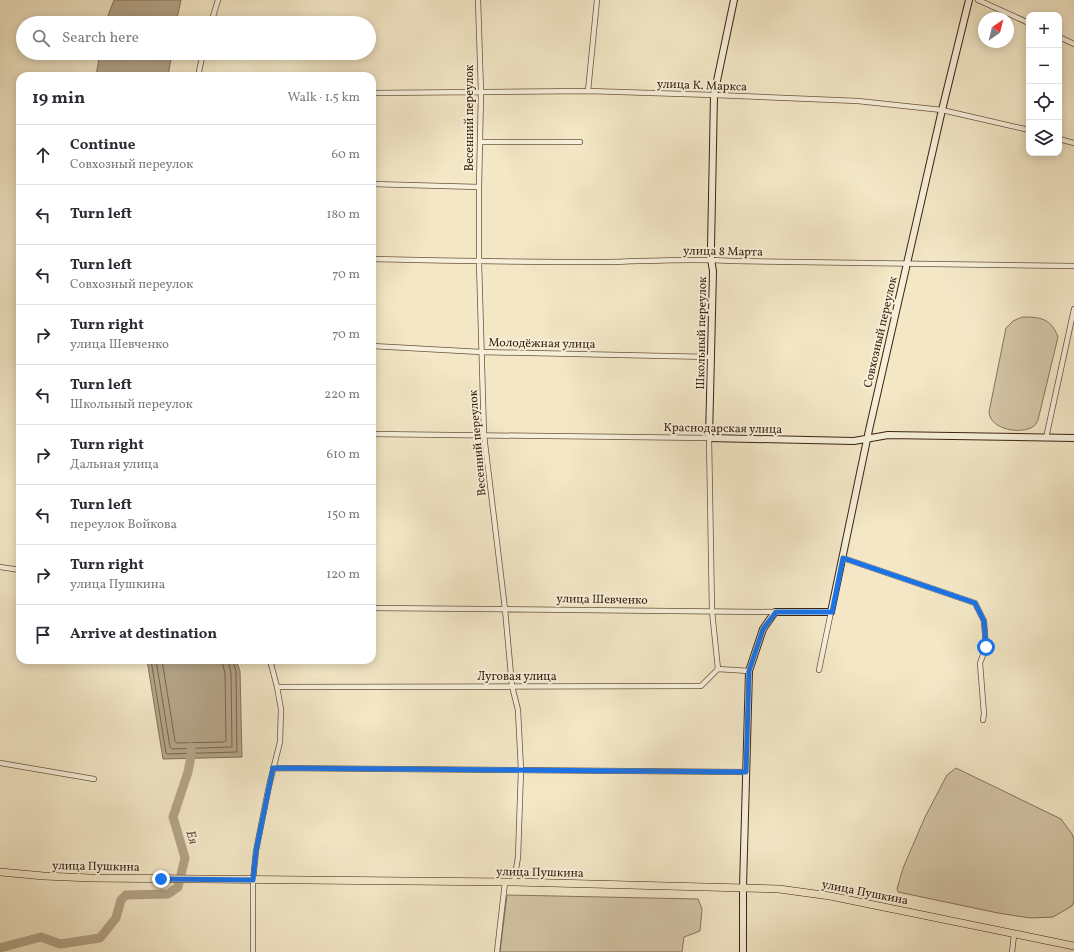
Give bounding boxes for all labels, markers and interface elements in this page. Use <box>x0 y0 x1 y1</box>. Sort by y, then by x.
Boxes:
north arrow <box>978 12 1014 48</box>
map controls <box>1026 12 1062 156</box>
button: + <box>1026 12 1062 48</box>
search box <box>16 16 376 60</box>
icon: search <box>30 27 52 49</box>
text: Search here <box>62 28 139 49</box>
button: − <box>1026 48 1062 84</box>
street label: Весенний переулок <box>462 64 478 171</box>
street label: улица К. Маркса <box>657 76 747 96</box>
button: locate <box>1026 84 1062 120</box>
text: 19 min <box>32 87 85 110</box>
text: Walk · 1.5 km <box>287 89 360 107</box>
button: layers <box>1026 120 1062 156</box>
text: Continue <box>70 135 135 156</box>
icon: ahead <box>32 144 54 166</box>
text: 60 m <box>332 146 360 164</box>
text: Совхозный переулок <box>70 156 193 174</box>
icon: left <box>32 204 54 226</box>
text: Turn left <box>70 204 132 225</box>
text: 180 m <box>326 206 360 224</box>
street label: улица 8 Марта <box>683 243 763 261</box>
text: Turn left <box>70 255 132 276</box>
icon: left <box>32 264 54 286</box>
text: 70 m <box>332 266 360 284</box>
street label: Совхозный переулок <box>860 274 902 389</box>
text: Совхозный переулок <box>70 276 193 294</box>
street label: Школьный переулок <box>693 276 711 390</box>
text: Turn right <box>70 315 144 336</box>
icon: right <box>32 324 54 346</box>
text: 70 m <box>332 326 360 344</box>
street label: Молодёжная улица <box>488 335 596 353</box>
text: улица Шевченко <box>70 336 169 354</box>
text: Turn left <box>70 375 132 396</box>
icon: left <box>32 384 54 406</box>
text: 220 m <box>324 386 360 404</box>
street label: Весенний переулок <box>465 389 491 497</box>
text: Школьный переулок <box>70 396 193 414</box>
street label: Краснодарская улица <box>663 420 783 438</box>
text: Turn right <box>70 435 144 456</box>
icon: right <box>32 444 54 466</box>
text: 610 m <box>326 446 360 464</box>
text: Дальная улица <box>70 456 159 474</box>
text: Turn left <box>70 495 132 516</box>
icon: left <box>32 504 54 526</box>
text: 150 m <box>327 506 360 524</box>
text: переулок Войкова <box>70 516 177 534</box>
text: Turn right <box>70 555 144 576</box>
icon: right <box>32 564 54 586</box>
text: 120 m <box>326 566 360 584</box>
text: улица Пушкина <box>70 576 165 594</box>
street label: улица Шевченко <box>556 591 648 609</box>
icon: arrive <box>32 624 54 646</box>
text: Arrive at destination <box>70 624 217 645</box>
route start <box>977 638 995 656</box>
street label: Луговая улица <box>477 669 557 685</box>
water label: Ея <box>181 829 202 847</box>
street label: улица Пушкина <box>52 858 140 876</box>
street label: улица Пушкина <box>496 864 584 882</box>
route end <box>152 870 170 888</box>
street label: улица Пушкина <box>820 877 909 909</box>

